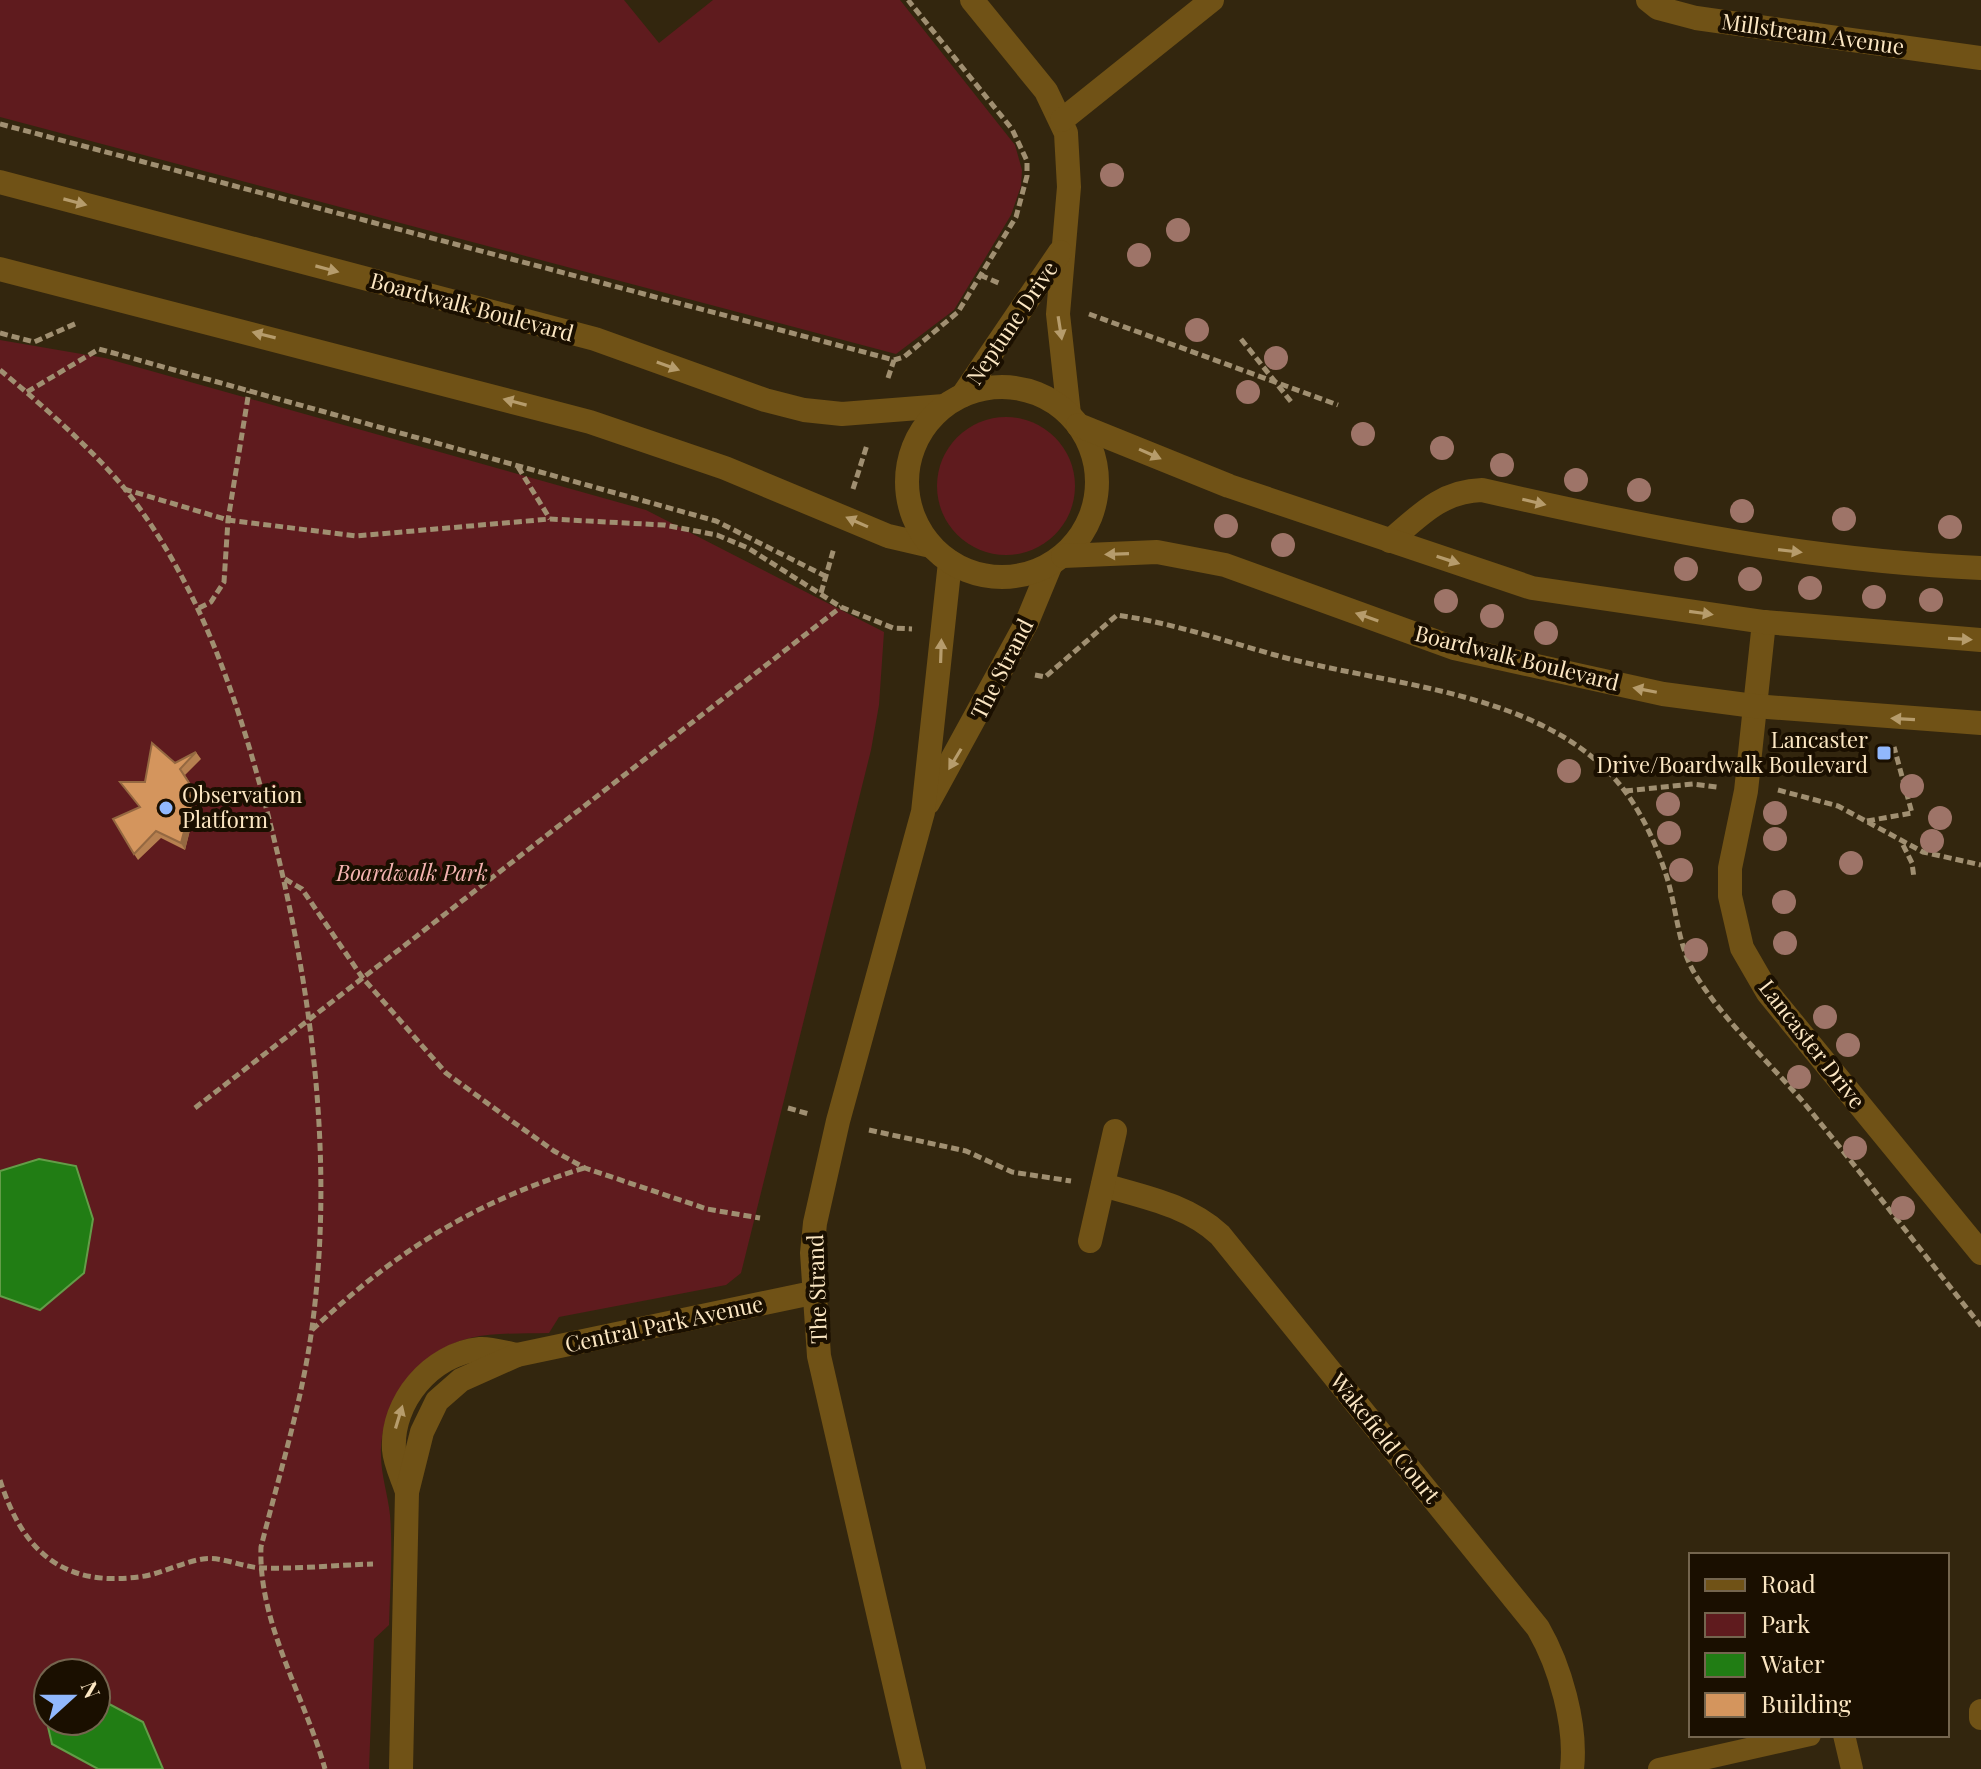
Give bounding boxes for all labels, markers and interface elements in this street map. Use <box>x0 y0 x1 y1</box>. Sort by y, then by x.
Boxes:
street label: Millstream Avenue <box>1720 5 1906 61</box>
one-way arrow <box>63 197 88 209</box>
street label: Neptune Drive <box>959 255 1064 390</box>
one-way arrow <box>314 263 339 275</box>
street label: Boardwalk Boulevard <box>367 264 578 348</box>
one-way arrow <box>1054 316 1067 341</box>
one-way arrow <box>251 328 276 341</box>
one-way arrow <box>656 360 680 372</box>
one-way arrow <box>503 395 528 407</box>
one-way arrow <box>1139 447 1162 460</box>
one-way arrow <box>1522 496 1547 509</box>
one-way arrow <box>846 516 869 529</box>
one-way arrow <box>1778 544 1803 557</box>
one-way arrow <box>1104 547 1129 560</box>
one-way arrow <box>1436 554 1460 566</box>
one-way arrow <box>1689 607 1714 620</box>
one-way arrow <box>1355 610 1379 623</box>
street label: The Strand <box>963 613 1039 724</box>
street label: Boardwalk Boulevard <box>1412 617 1623 697</box>
one-way arrow <box>1948 632 1973 645</box>
one-way arrow <box>934 638 947 663</box>
one-way arrow <box>1632 683 1657 696</box>
one-way arrow <box>1890 712 1915 725</box>
place label: Lancaster Drive/Boardwalk Boulevard <box>1596 724 1868 779</box>
marker: Lancaster Drive/Boardwalk Boulevard <box>1875 744 1893 762</box>
one-way arrow <box>948 748 962 770</box>
place label: Observation Platform <box>182 779 302 834</box>
marker: Observation Platform <box>157 799 175 817</box>
park label: Boardwalk Park <box>335 857 488 887</box>
street label: Lancaster Drive <box>1753 973 1873 1114</box>
street label: The Strand <box>799 1234 833 1344</box>
street label: Central Park Avenue <box>562 1287 766 1359</box>
street label: Wakefield Court <box>1323 1365 1448 1510</box>
one-way arrow <box>394 1404 406 1428</box>
legend <box>1689 1553 1949 1737</box>
text: Road <box>1761 1567 1816 1599</box>
text: Park <box>1761 1607 1811 1639</box>
text: Water <box>1760 1647 1825 1679</box>
north arrow <box>32 1657 112 1737</box>
text: N <box>75 1677 108 1702</box>
text: Building <box>1761 1687 1852 1719</box>

